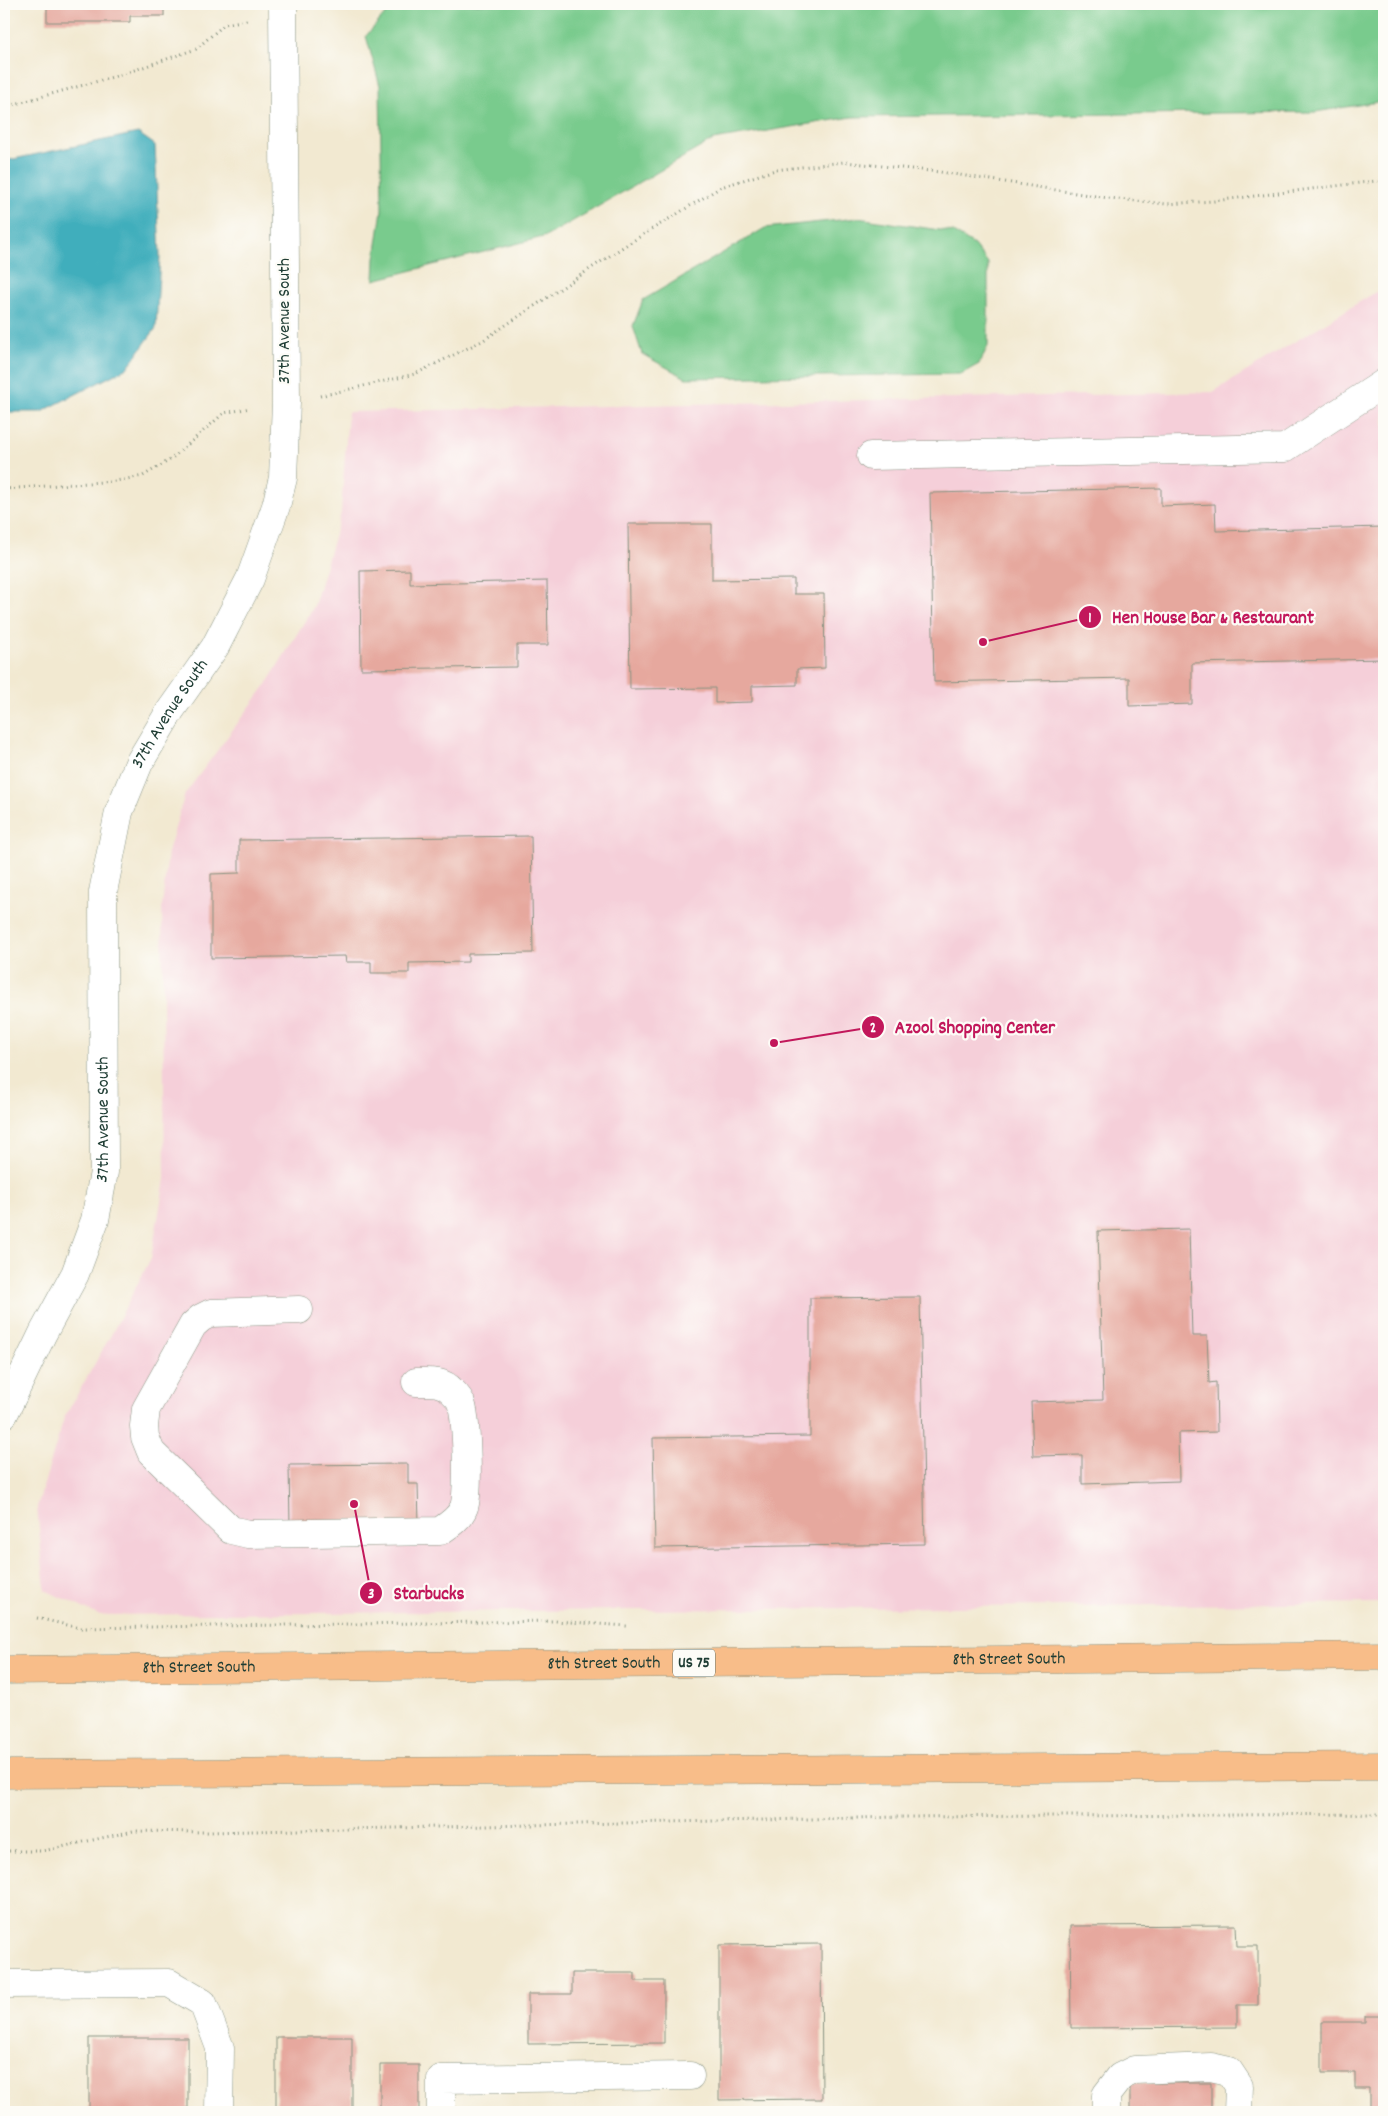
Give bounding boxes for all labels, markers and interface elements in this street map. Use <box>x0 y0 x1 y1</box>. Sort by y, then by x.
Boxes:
street label: 37th Avenue South <box>273 258 298 384</box>
callout: Hen House Bar & Restaurant <box>1077 600 1324 634</box>
text: Hen House Bar & Restaurant <box>1112 606 1314 633</box>
text: 1 <box>1088 608 1092 630</box>
street label: 37th Avenue South <box>126 654 215 772</box>
callout: Azool Shopping Center <box>860 1010 1065 1044</box>
text: Azool Shopping Center <box>895 1016 1056 1043</box>
text: 2 <box>870 1018 876 1040</box>
street label: 37th Avenue South <box>90 1056 117 1185</box>
callout: Starbucks <box>358 1576 475 1610</box>
text: Starbucks <box>393 1582 465 1609</box>
text: 3 <box>368 1584 375 1606</box>
street label: 8th Street South <box>952 1647 1065 1673</box>
road number: US 75 <box>673 1650 715 1676</box>
street label: 8th Street South <box>547 1651 660 1677</box>
street label: 8th Street South <box>142 1655 256 1681</box>

